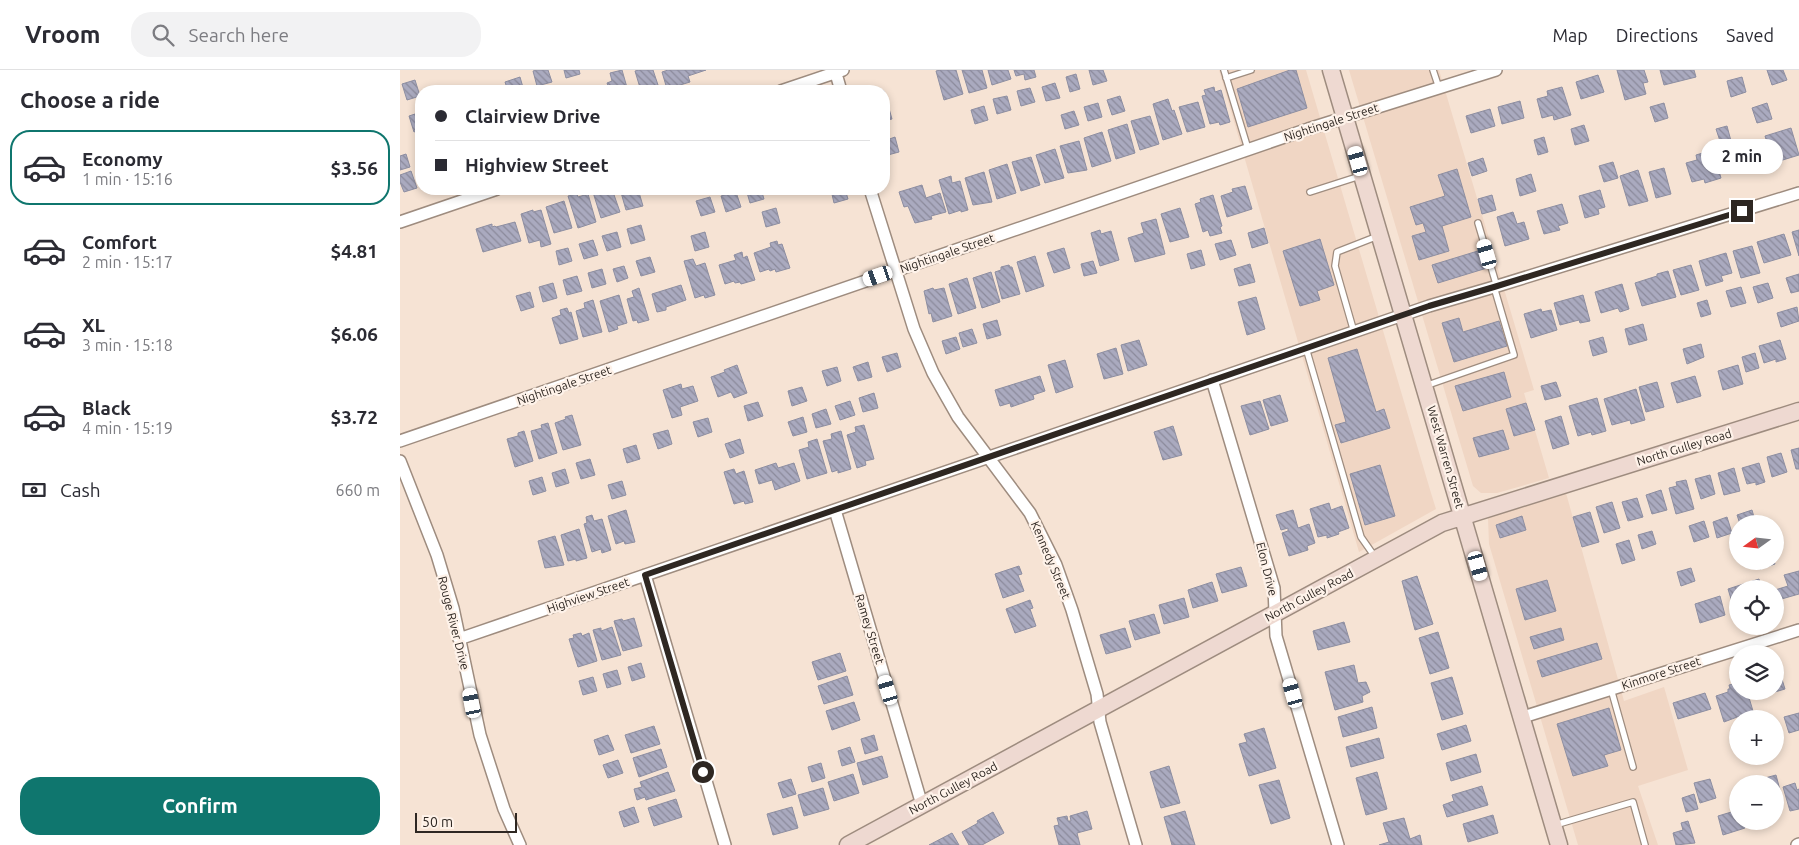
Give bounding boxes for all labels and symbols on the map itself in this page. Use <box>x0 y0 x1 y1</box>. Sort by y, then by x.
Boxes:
street label: Nightingale Street <box>1282 100 1380 143</box>
callout: 2 min <box>1701 138 1783 174</box>
car <box>1346 145 1369 177</box>
route end <box>1731 200 1753 222</box>
street label: Nightingale Street <box>898 231 996 275</box>
car <box>1475 238 1498 270</box>
car <box>861 264 894 288</box>
street label: Nightingale Street <box>515 363 613 407</box>
street label: West Warren Street <box>1425 404 1467 510</box>
street label: North Gulley Road <box>1635 426 1733 468</box>
north arrow <box>1729 515 1784 570</box>
street label: Kennedy Street <box>1029 519 1073 601</box>
street label: Elon Drive <box>1254 541 1280 597</box>
car <box>1466 550 1489 582</box>
street label: North Gulley Road <box>1263 566 1355 624</box>
street label: Rouge River Drive <box>436 575 472 671</box>
street label: Highview Street <box>545 575 631 615</box>
street label: Ramey Street <box>853 592 887 666</box>
street label: Kinmore Street <box>1620 654 1702 692</box>
car <box>876 673 899 707</box>
car <box>1281 677 1304 709</box>
car <box>461 687 482 719</box>
street label: North Gulley Road <box>907 759 999 817</box>
route start <box>692 761 714 783</box>
scale bar <box>415 810 518 833</box>

